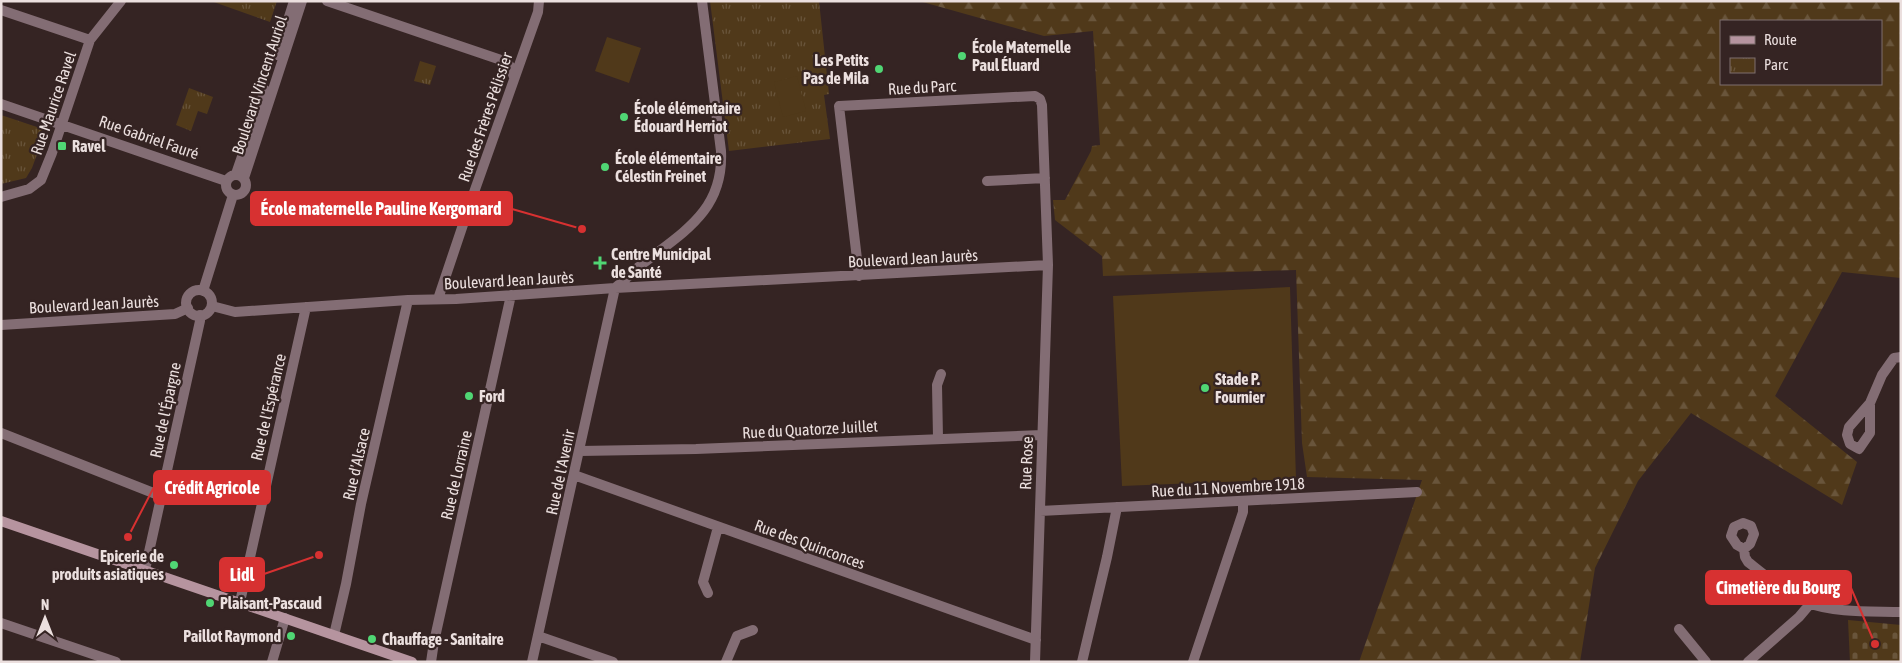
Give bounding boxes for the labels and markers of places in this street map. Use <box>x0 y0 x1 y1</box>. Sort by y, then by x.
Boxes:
place label: École Maternelle Paul Éluard <box>972 38 1071 74</box>
marker: École Maternelle Paul Éluard <box>956 50 968 62</box>
place label: Les Petits Pas de Mila <box>803 51 869 87</box>
marker: Les Petits Pas de Mila <box>873 63 885 75</box>
place label: École élémentaire Édouard Herriot <box>634 99 741 135</box>
marker: École élémentaire Édouard Herriot <box>618 111 630 123</box>
place label: Ravel <box>72 137 106 155</box>
marker: Ravel <box>56 140 68 152</box>
place label: École élémentaire Célestin Freinet <box>615 149 722 185</box>
marker: École élémentaire Célestin Freinet <box>599 161 611 173</box>
callout: École maternelle Pauline Kergomard <box>251 192 512 225</box>
place label: Centre Municipal de Santé <box>611 245 712 281</box>
marker: Centre Municipal de Santé <box>593 256 607 270</box>
place label: Stade P. Fournier <box>1215 370 1265 406</box>
marker: Stade P. Fournier <box>1199 382 1211 394</box>
place label: Ford <box>479 387 505 405</box>
marker: Ford <box>463 390 475 402</box>
callout: Crédit Agricole <box>154 471 270 504</box>
place label: Epicerie de produits asiatiques <box>52 547 164 583</box>
callout: Lidl <box>220 558 264 591</box>
marker: Epicerie de produits asiatiques <box>168 559 180 571</box>
callout: Cimetière du Bourg <box>1706 571 1851 604</box>
place label: Plaisant-Pascaud <box>220 594 322 612</box>
marker: Plaisant-Pascaud <box>204 597 216 609</box>
place label: Paillot Raymond <box>183 627 281 645</box>
marker: Paillot Raymond <box>285 630 297 642</box>
place label: Chauffage - Sanitaire <box>382 630 504 648</box>
marker: Chauffage - Sanitaire <box>366 633 378 645</box>

